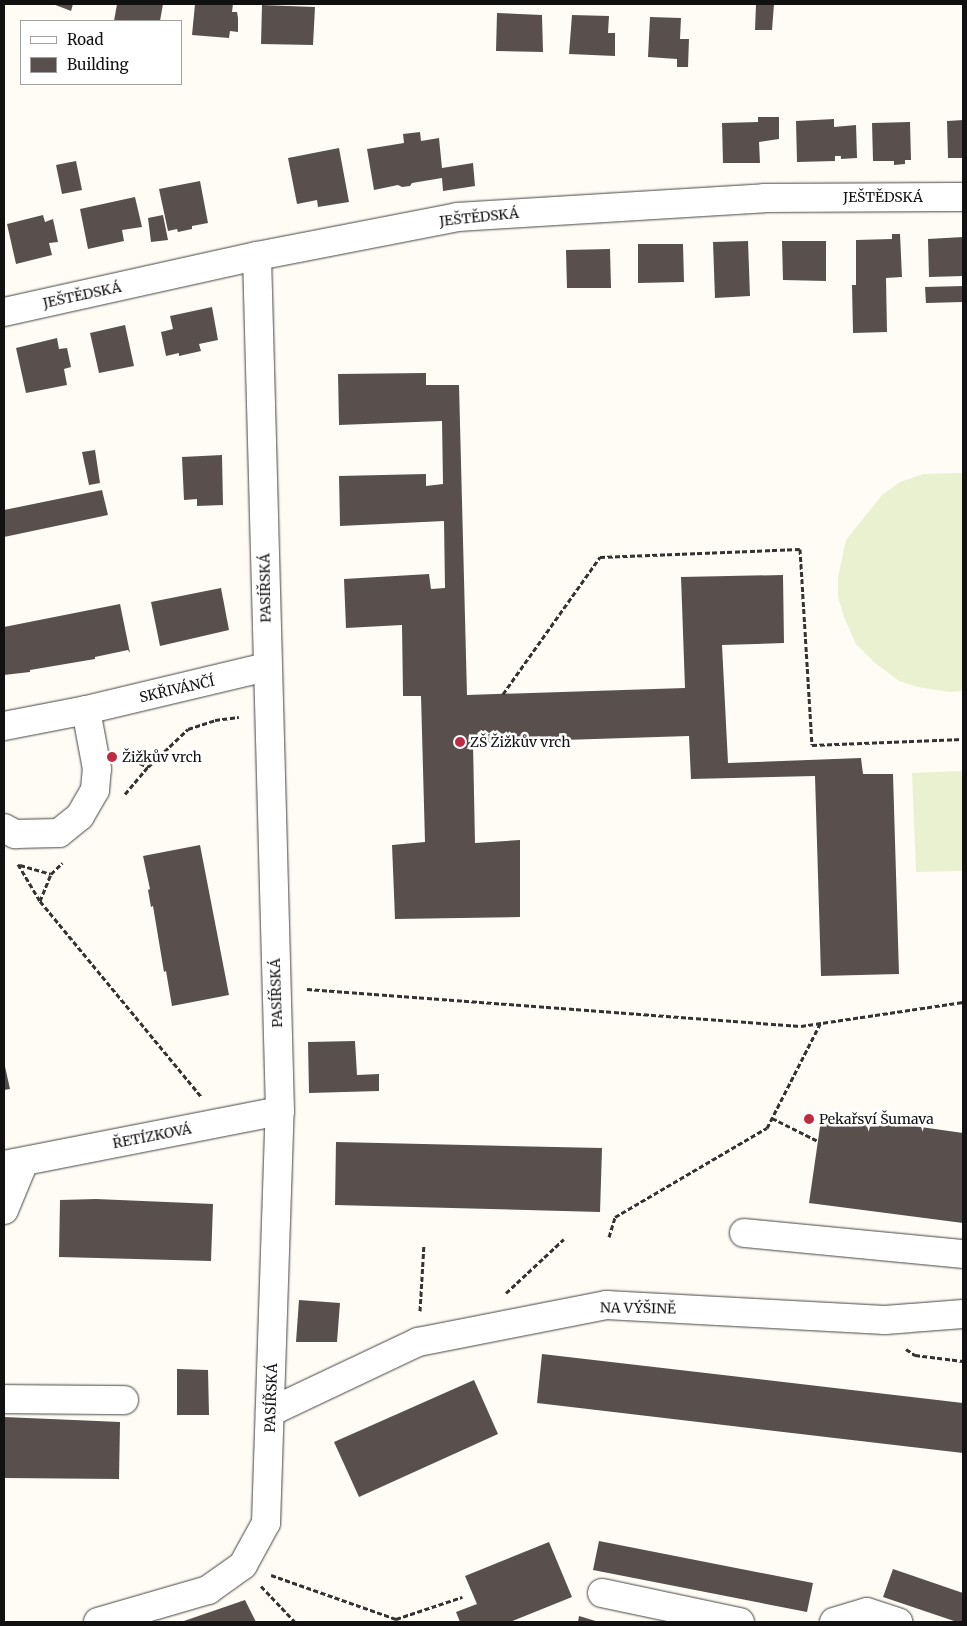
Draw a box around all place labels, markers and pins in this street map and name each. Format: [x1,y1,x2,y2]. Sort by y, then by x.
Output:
place label: ZŠ Žižkův vrch [470,734,570,750]
marker: ZŠ Žižkův vrch [454,736,466,748]
place label: Žižkův vrch [122,749,202,765]
marker: Žižkův vrch [106,751,118,763]
place label: Pekařsví Šumava [819,1111,934,1127]
marker: Pekařsví Šumava [803,1113,815,1125]

